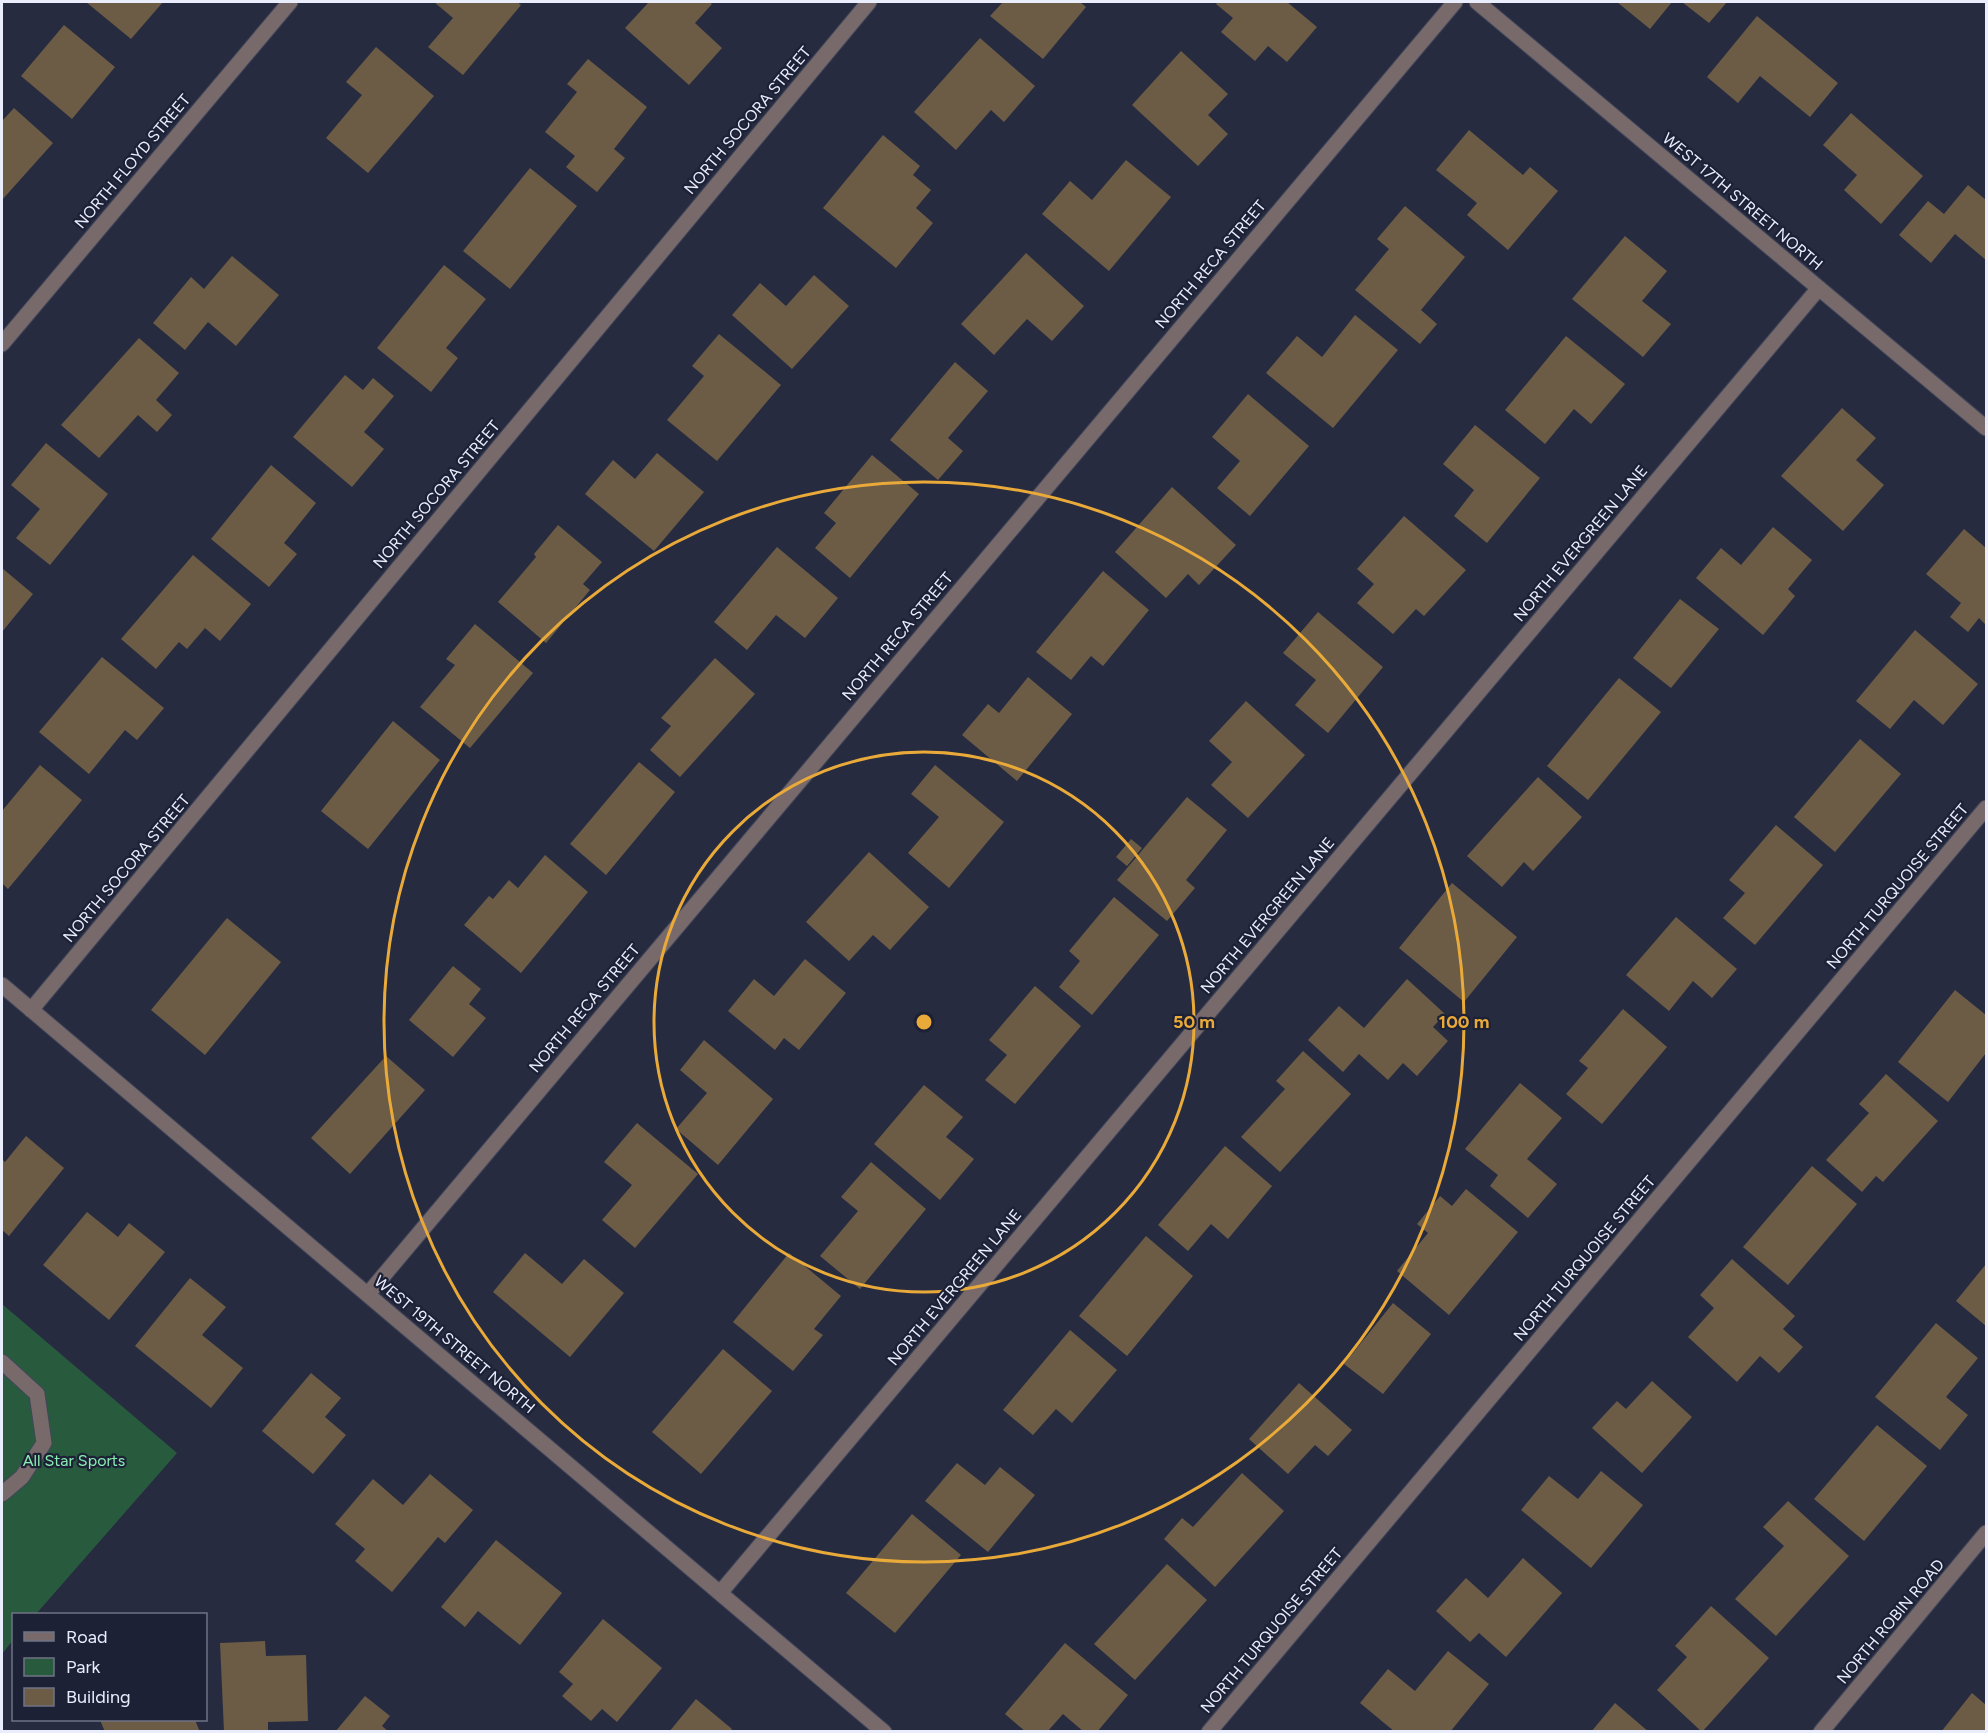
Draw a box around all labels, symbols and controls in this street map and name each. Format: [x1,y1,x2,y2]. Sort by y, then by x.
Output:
street label: NORTH SOCORA STREET [680,42,815,198]
street label: NORTH FLOYD STREET [71,90,194,232]
street label: WEST 17TH STREET NORTH [1659,129,1827,274]
street label: NORTH RECA STREET [1151,196,1270,332]
street label: NORTH SOCORA STREET [369,416,504,572]
street label: NORTH EVERGREEN LANE [1509,461,1651,625]
street label: NORTH RECA STREET [838,568,957,704]
street label: NORTH SOCORA STREET [59,790,194,946]
street label: NORTH TURQUOISE STREET [1823,800,1972,973]
street label: NORTH EVERGREEN LANE [1196,833,1338,997]
street label: NORTH RECA STREET [525,940,644,1076]
text: 50 m [1173,1011,1215,1033]
text: 100 m [1439,1011,1489,1033]
centre of rings [914,1012,934,1032]
street label: NORTH TURQUOISE STREET [1510,1172,1659,1345]
street label: NORTH EVERGREEN LANE [883,1205,1025,1369]
street label: WEST 19TH STREET NORTH [370,1272,539,1417]
park label: All Star Sports [23,1451,125,1470]
street label: NORTH TURQUOISE STREET [1197,1544,1346,1717]
street label: NORTH ROBIN ROAD [1833,1555,1948,1687]
legend [12,1613,207,1721]
text: Road [66,1626,107,1648]
text: Park [66,1656,101,1678]
text: Building [66,1686,131,1708]

